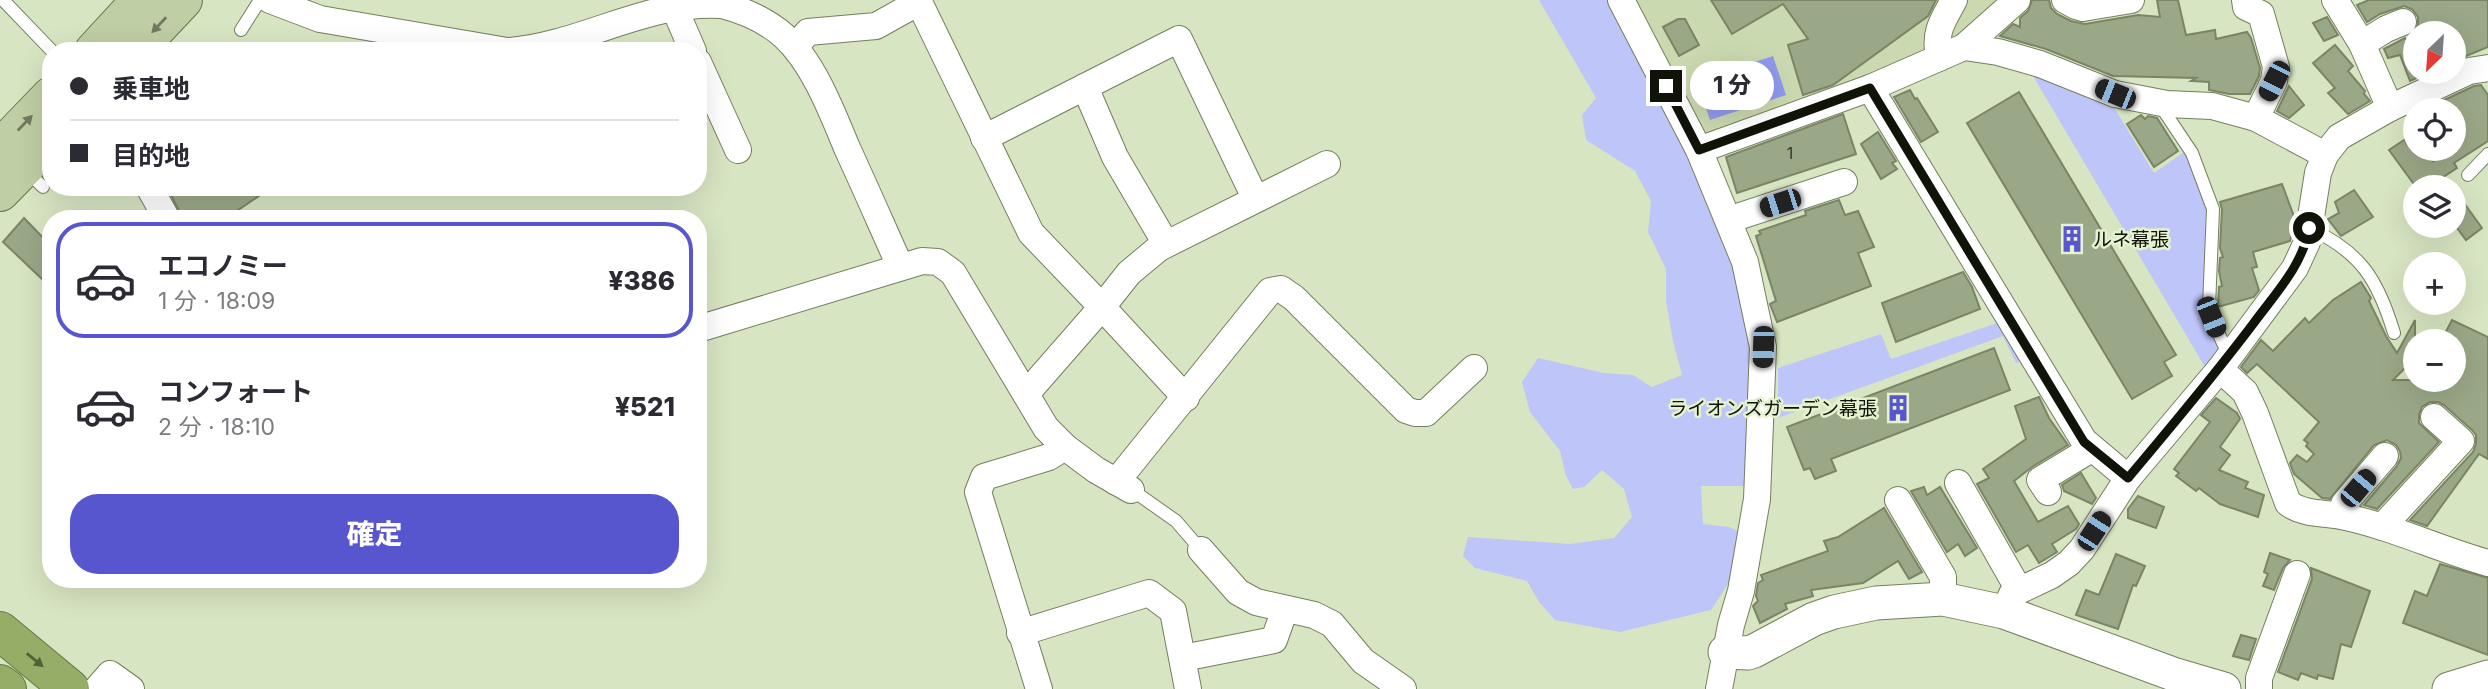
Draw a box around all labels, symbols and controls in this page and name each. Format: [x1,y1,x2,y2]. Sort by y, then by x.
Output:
one-way arrow [152,16,168,33]
north arrow [2403,21,2466,84]
map controls [2403,21,2466,392]
car [2256,58,2293,104]
callout: 1 分 [1690,62,1774,110]
route end [1650,70,1682,102]
text: 1 分 [1713,71,1751,99]
text: 乗車地 [112,73,190,104]
car [2092,76,2139,112]
button: locate [2403,98,2466,161]
one-way arrow [17,115,33,132]
text: 目的地 [112,140,190,171]
house number: 1 [1787,143,1793,163]
button: layers [2403,175,2466,238]
car [1757,187,1804,219]
route start [2293,212,2325,244]
building icon: ルネ幕張 [2057,224,2087,254]
place label: ルネ幕張 [2093,228,2169,251]
icon: car [74,249,137,312]
text: エコノミー [158,250,288,281]
button: + [2403,252,2466,315]
text: ¥386 [608,265,675,296]
text: 1 分 · 18:09 [158,287,275,315]
car [2194,294,2229,340]
car [1752,326,1775,368]
button: − [2403,329,2466,392]
icon: car [74,375,137,438]
text: コンフォート [158,376,313,407]
text: ¥521 [615,391,675,422]
building icon: ライオンズガーデン幕張 [1883,393,1913,423]
place label: ライオンズガーデン幕張 [1668,397,1877,420]
text: 2 分 · 18:10 [158,413,275,441]
car [2337,465,2380,511]
button: 確定 [70,494,679,574]
car [2074,508,2115,554]
one-way arrow [25,653,43,668]

